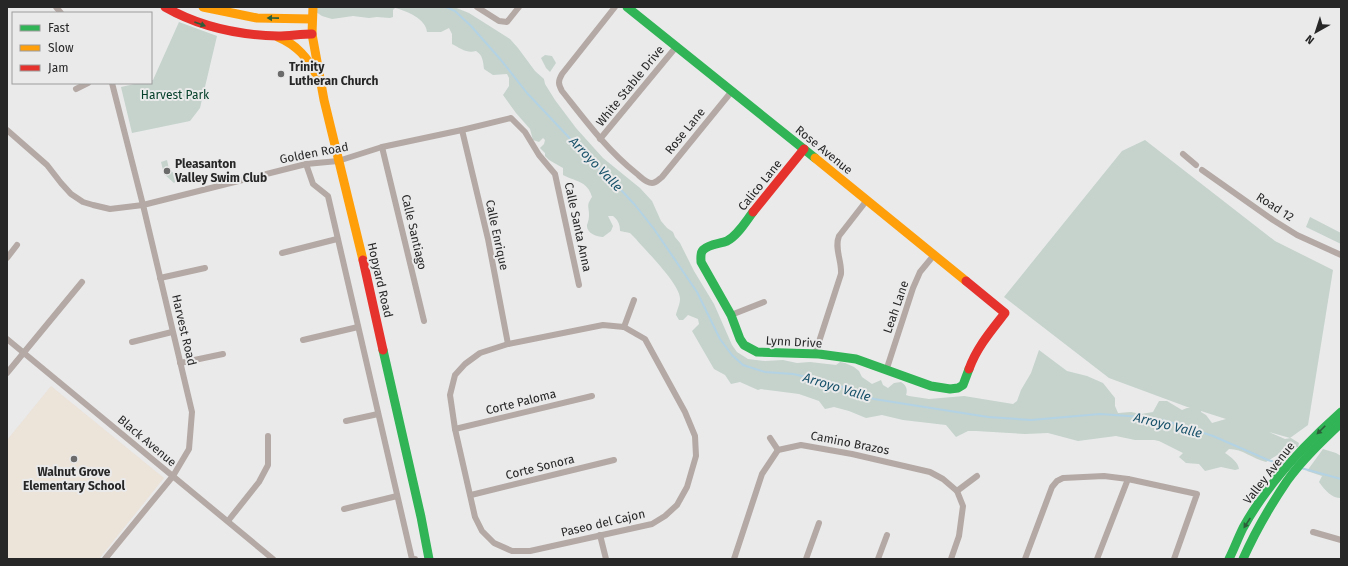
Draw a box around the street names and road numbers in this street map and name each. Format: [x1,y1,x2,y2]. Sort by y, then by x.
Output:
street label: White Stable Drive [593,43,667,129]
street label: Rose Lane [662,105,708,157]
street label: Rose Avenue [793,123,855,177]
street label: Golden Road [278,139,350,167]
street label: Calico Lane [735,157,785,213]
street label: Calle Santa Anna [562,181,594,273]
street label: Road 12 [1254,190,1296,224]
street label: Calle Santiago [399,193,429,271]
street label: Calle Enrique [483,198,511,272]
street label: Hopyard Road [365,241,395,319]
street label: Leah Lane [880,279,912,335]
street label: Harvest Road [169,293,199,367]
street label: Lynn Drive [765,334,823,350]
street label: Corte Paloma [484,386,558,418]
street label: Black Avenue [115,412,179,470]
street label: Camino Brazos [809,429,891,458]
street label: Valley Avenue [1240,439,1298,507]
street label: Corte Sonora [504,452,576,482]
street label: Paseo del Cajon [560,507,646,539]

